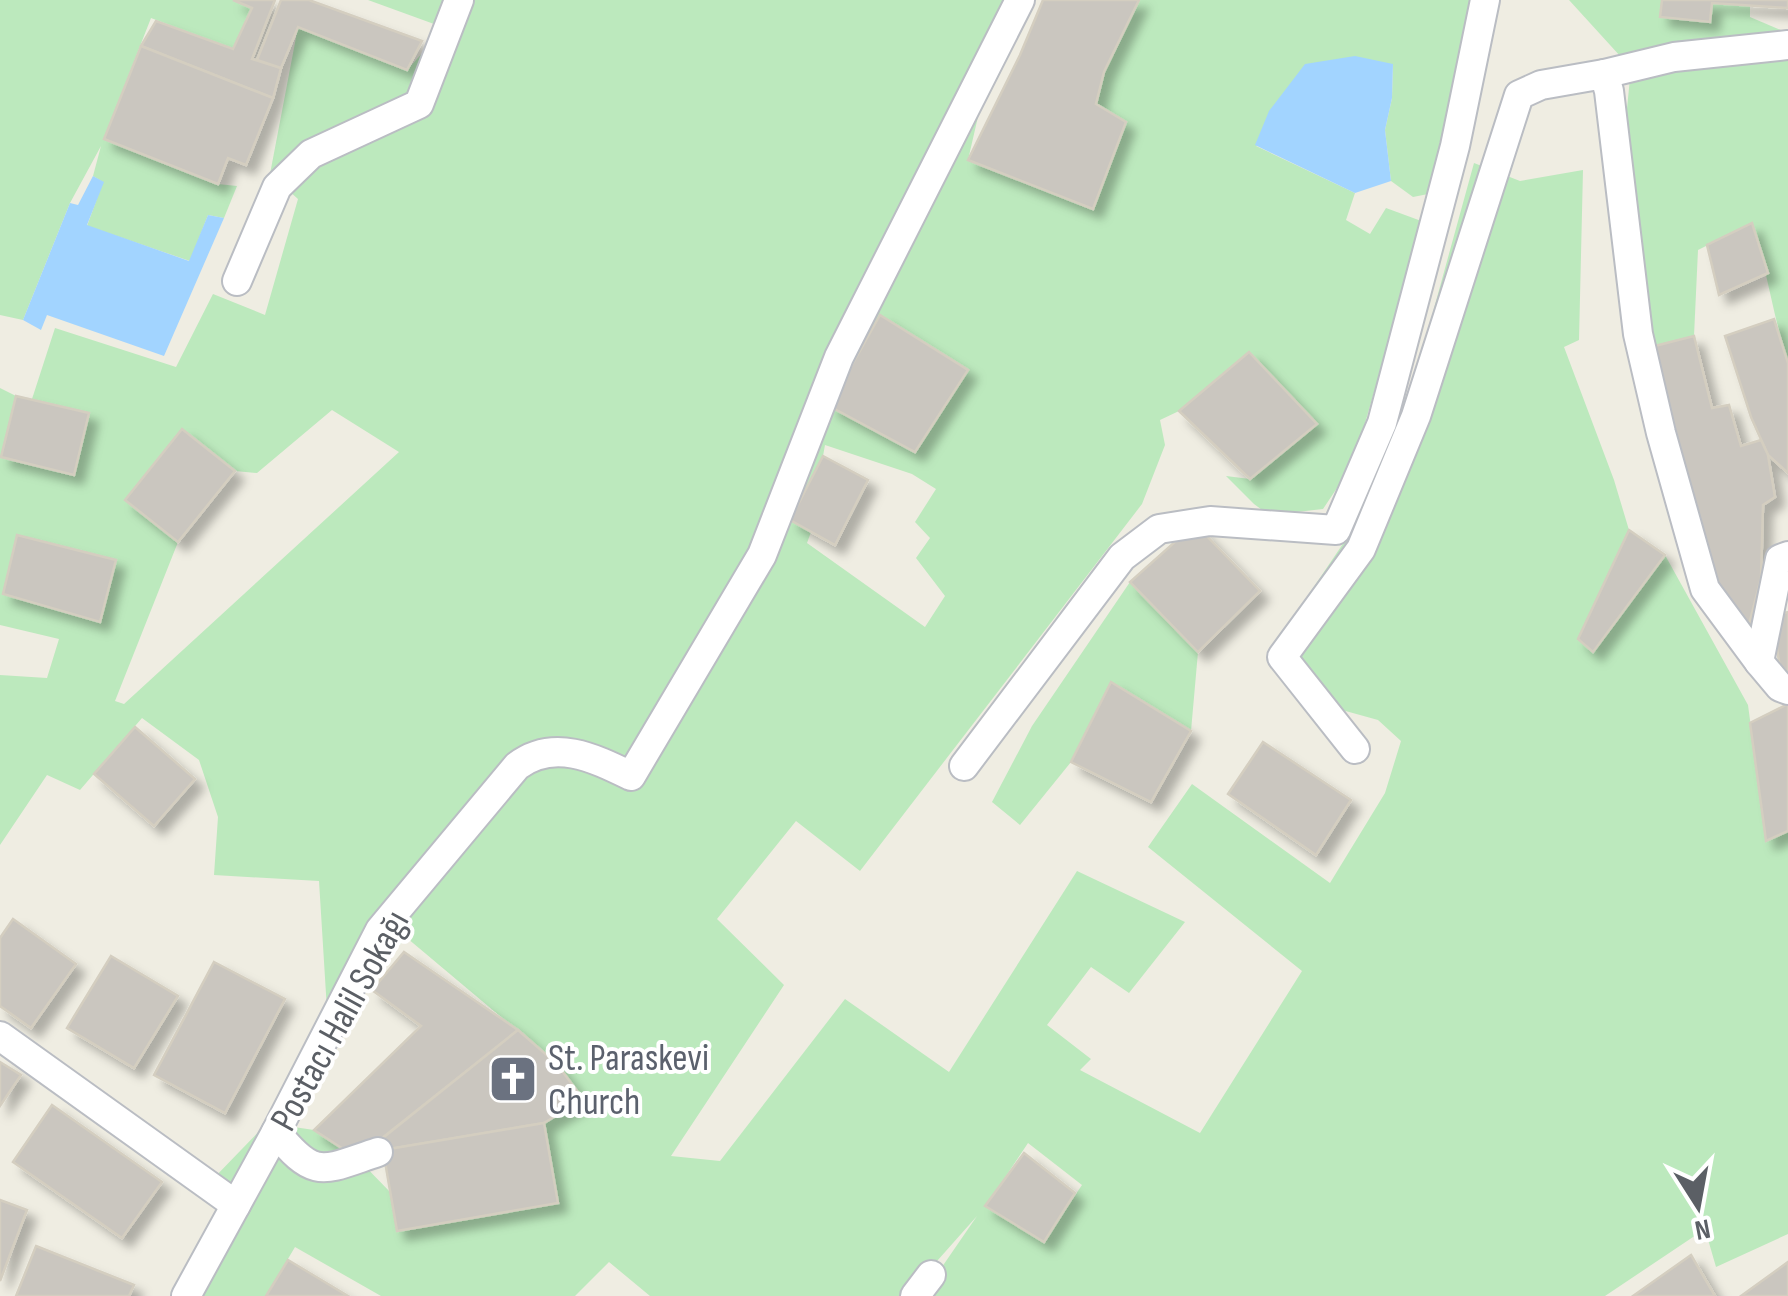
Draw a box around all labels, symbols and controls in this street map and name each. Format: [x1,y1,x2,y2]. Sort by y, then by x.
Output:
street label: Postacı Halil Sokağı [261,903,419,1139]
place label: St. Paraskevi Church [548,1036,709,1125]
church icon: St. Paraskevi Church [487,1053,539,1105]
north arrow [1648,1156,1748,1256]
text: N [1692,1211,1713,1247]

